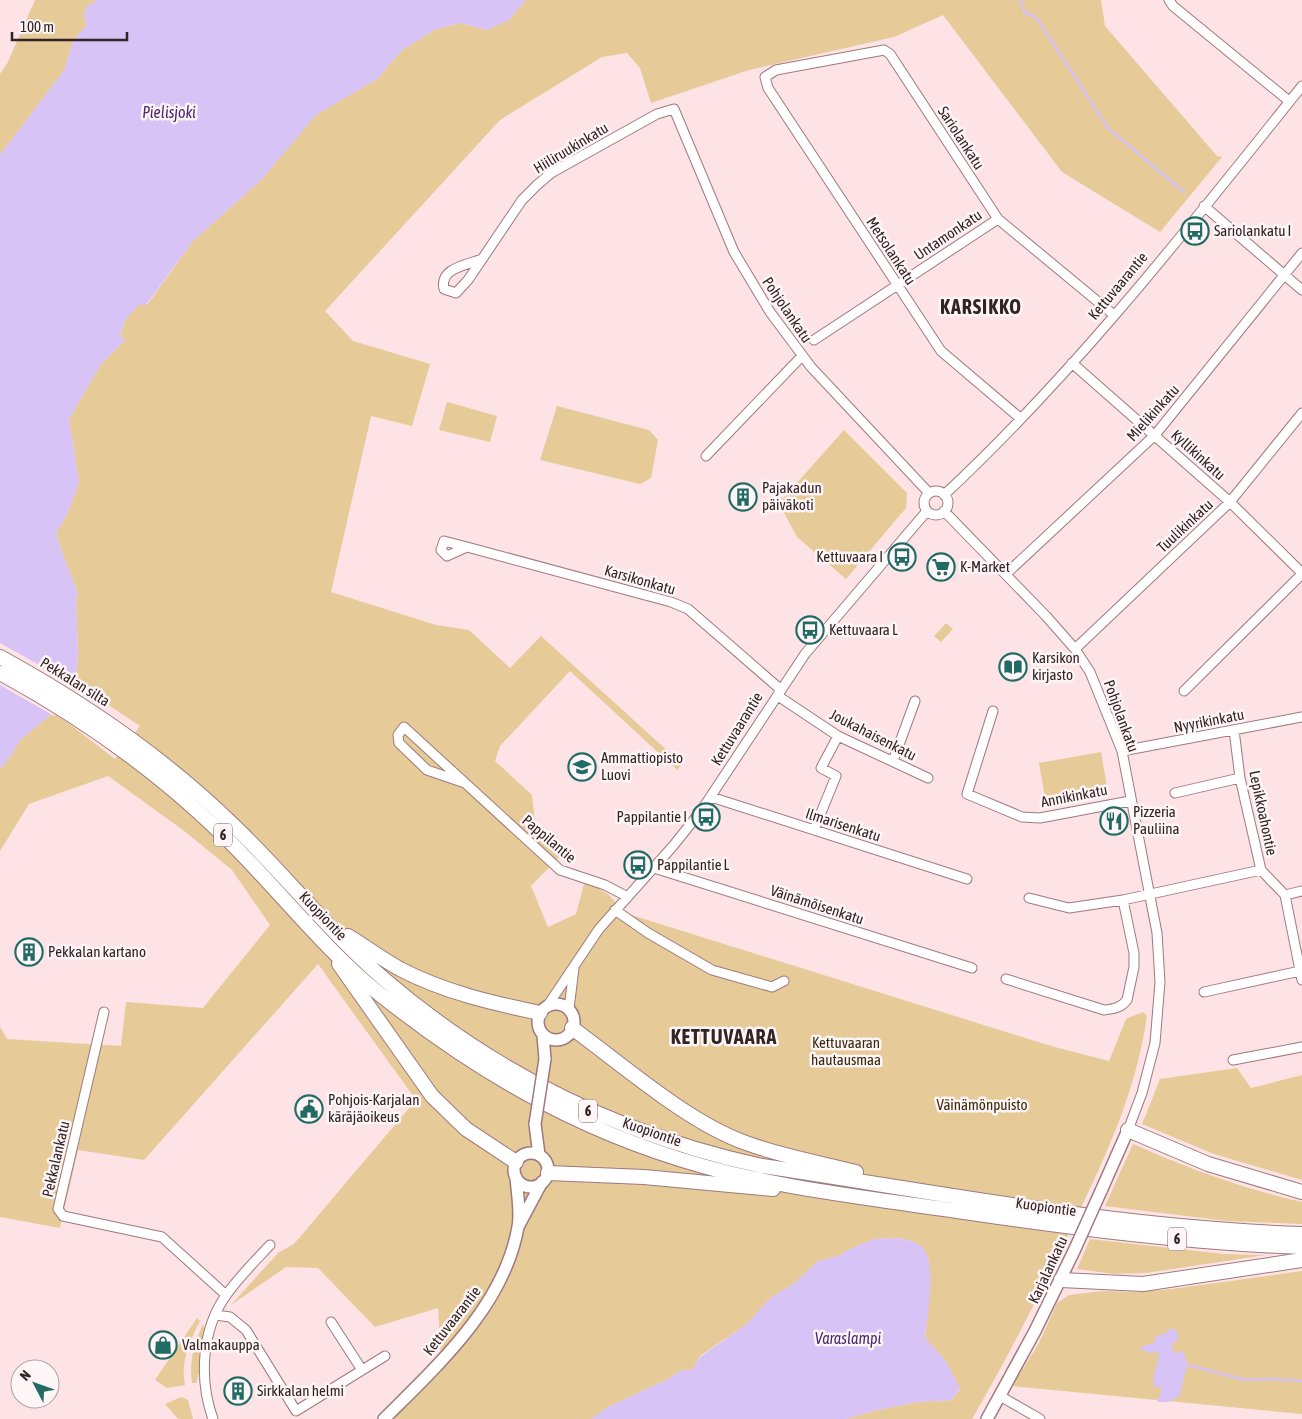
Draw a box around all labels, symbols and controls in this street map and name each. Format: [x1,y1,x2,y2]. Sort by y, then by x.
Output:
scale bar [12,10,128,42]
text: 100 m [20,18,54,35]
water label: Pielisjoki [142,103,196,122]
street label: Sariolankatu [935,103,988,172]
street label: Hiiliruukinkatu [530,119,611,176]
street label: Untamonkatu [911,206,985,263]
street label: Metsolankatu [863,214,919,288]
bus stop icon: Sariolankatu I [1180,216,1210,246]
place label: Sariolankatu I [1214,222,1291,239]
street label: Kettuvaarantie [1085,248,1151,323]
street label: Pohjolankatu [759,274,816,346]
district label: KARSIKKO [940,295,1022,318]
street label: Mielikinkatu [1123,381,1182,444]
street label: Kyllikinkatu [1168,426,1229,483]
place label: Pajakadun päiväkoti [762,479,822,513]
building icon: Pajakadun päiväkoti [728,482,758,512]
street label: Tuulikinkatu [1153,496,1216,556]
bus stop icon: Kettuvaara I [887,542,917,572]
place label: Kettuvaara I [816,548,883,565]
supermarket icon: K-Market [926,552,956,582]
place label: K-Market [960,558,1010,575]
street label: Karsikonkatu [603,561,678,598]
bus stop icon: Kettuvaara L [795,615,825,645]
place label: Kettuvaara L [829,621,898,638]
place label: Karsikon kirjasto [1032,649,1080,683]
library icon: Karsikon kirjasto [998,652,1028,682]
street label: Pekkalan silta [37,654,113,710]
street label: Pohjolankatu [1101,677,1142,754]
street label: Kettuvaarantie [707,689,766,768]
street label: Joukahaisenkatu [827,705,919,764]
street label: Nyyrikinkatu [1172,705,1245,736]
place label: Ammattiopisto Luovi [601,749,683,783]
school or university icon: Ammattiopisto Luovi [567,752,597,782]
street label: Lepikkoahontie [1246,769,1281,857]
street label: Annikinkatu [1039,781,1109,810]
bus stop icon: Pappilantie I [691,802,721,832]
place label: Pizzeria Pauliina [1133,803,1179,837]
street label: Ilmarisenkatu [803,804,883,845]
restaurant icon: Pizzeria Pauliina [1099,806,1129,836]
place label: Pappilantie I [617,808,687,825]
street label: Pappilantie [519,811,580,866]
road number: 6 [214,824,232,846]
bus stop icon: Pappilantie L [623,850,653,880]
place label: Pappilantie L [657,856,730,873]
street label: Väinämöisenkatu [768,881,866,928]
street label: Kuopiontie [296,888,351,944]
building icon: Pekkalan kartano [14,937,44,967]
place label: Pekkalan kartano [48,943,146,960]
district label: KETTUVAARA [671,1025,777,1048]
park label: Kettuvaaran hautausmaa [811,1034,881,1068]
place label: Pohjois-Karjalan käräjäoikeus [328,1091,420,1125]
public building icon: Pohjois-Karjalan käräjäoikeus [294,1094,324,1124]
park label: Väinämönpuisto [936,1096,1028,1113]
road number: 6 [579,1100,597,1122]
street label: Kuopiontie [621,1114,684,1150]
street label: Pekkalankatu [39,1119,73,1199]
street label: Kuopiontie [1015,1194,1078,1219]
road number: 6 [1168,1228,1186,1250]
street label: Karjalankatu [1025,1233,1071,1306]
street label: Kettuvaarantie [419,1283,484,1359]
water label: Varaslampi [815,1329,881,1348]
shop icon: Valmakauppa [148,1330,178,1360]
place label: Valmakauppa [182,1336,260,1353]
north arrow [10,1359,60,1409]
text: N [16,1367,34,1384]
building icon: Sirkkalan helmi [223,1376,253,1406]
place label: Sirkkalan helmi [257,1382,344,1399]

